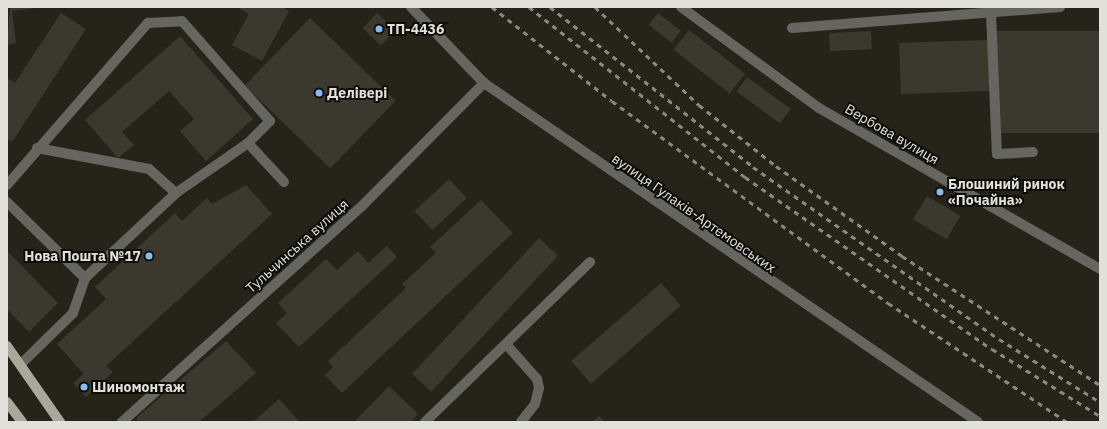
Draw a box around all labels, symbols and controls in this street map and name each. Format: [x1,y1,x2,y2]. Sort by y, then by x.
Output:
place label: ТП-4436 [387,21,444,37]
marker: ТП-4436 [374,24,384,34]
place label: Делівері [327,85,387,101]
marker: Делівері [314,88,324,98]
street label: Вербова вулиця [842,100,942,168]
street label: вулиця Гулаків-Артемовських [609,150,779,276]
place label: Блошиний ринок «Почайна» [948,176,1065,208]
marker: Блошиний ринок «Почайна» [935,187,945,197]
street label: Тульчинська вулиця [242,195,352,297]
place label: Нова Пошта №17 [24,248,141,264]
marker: Нова Пошта №17 [144,251,154,261]
place label: Шиномонтаж [92,379,185,395]
marker: Шиномонтаж [79,382,89,392]

